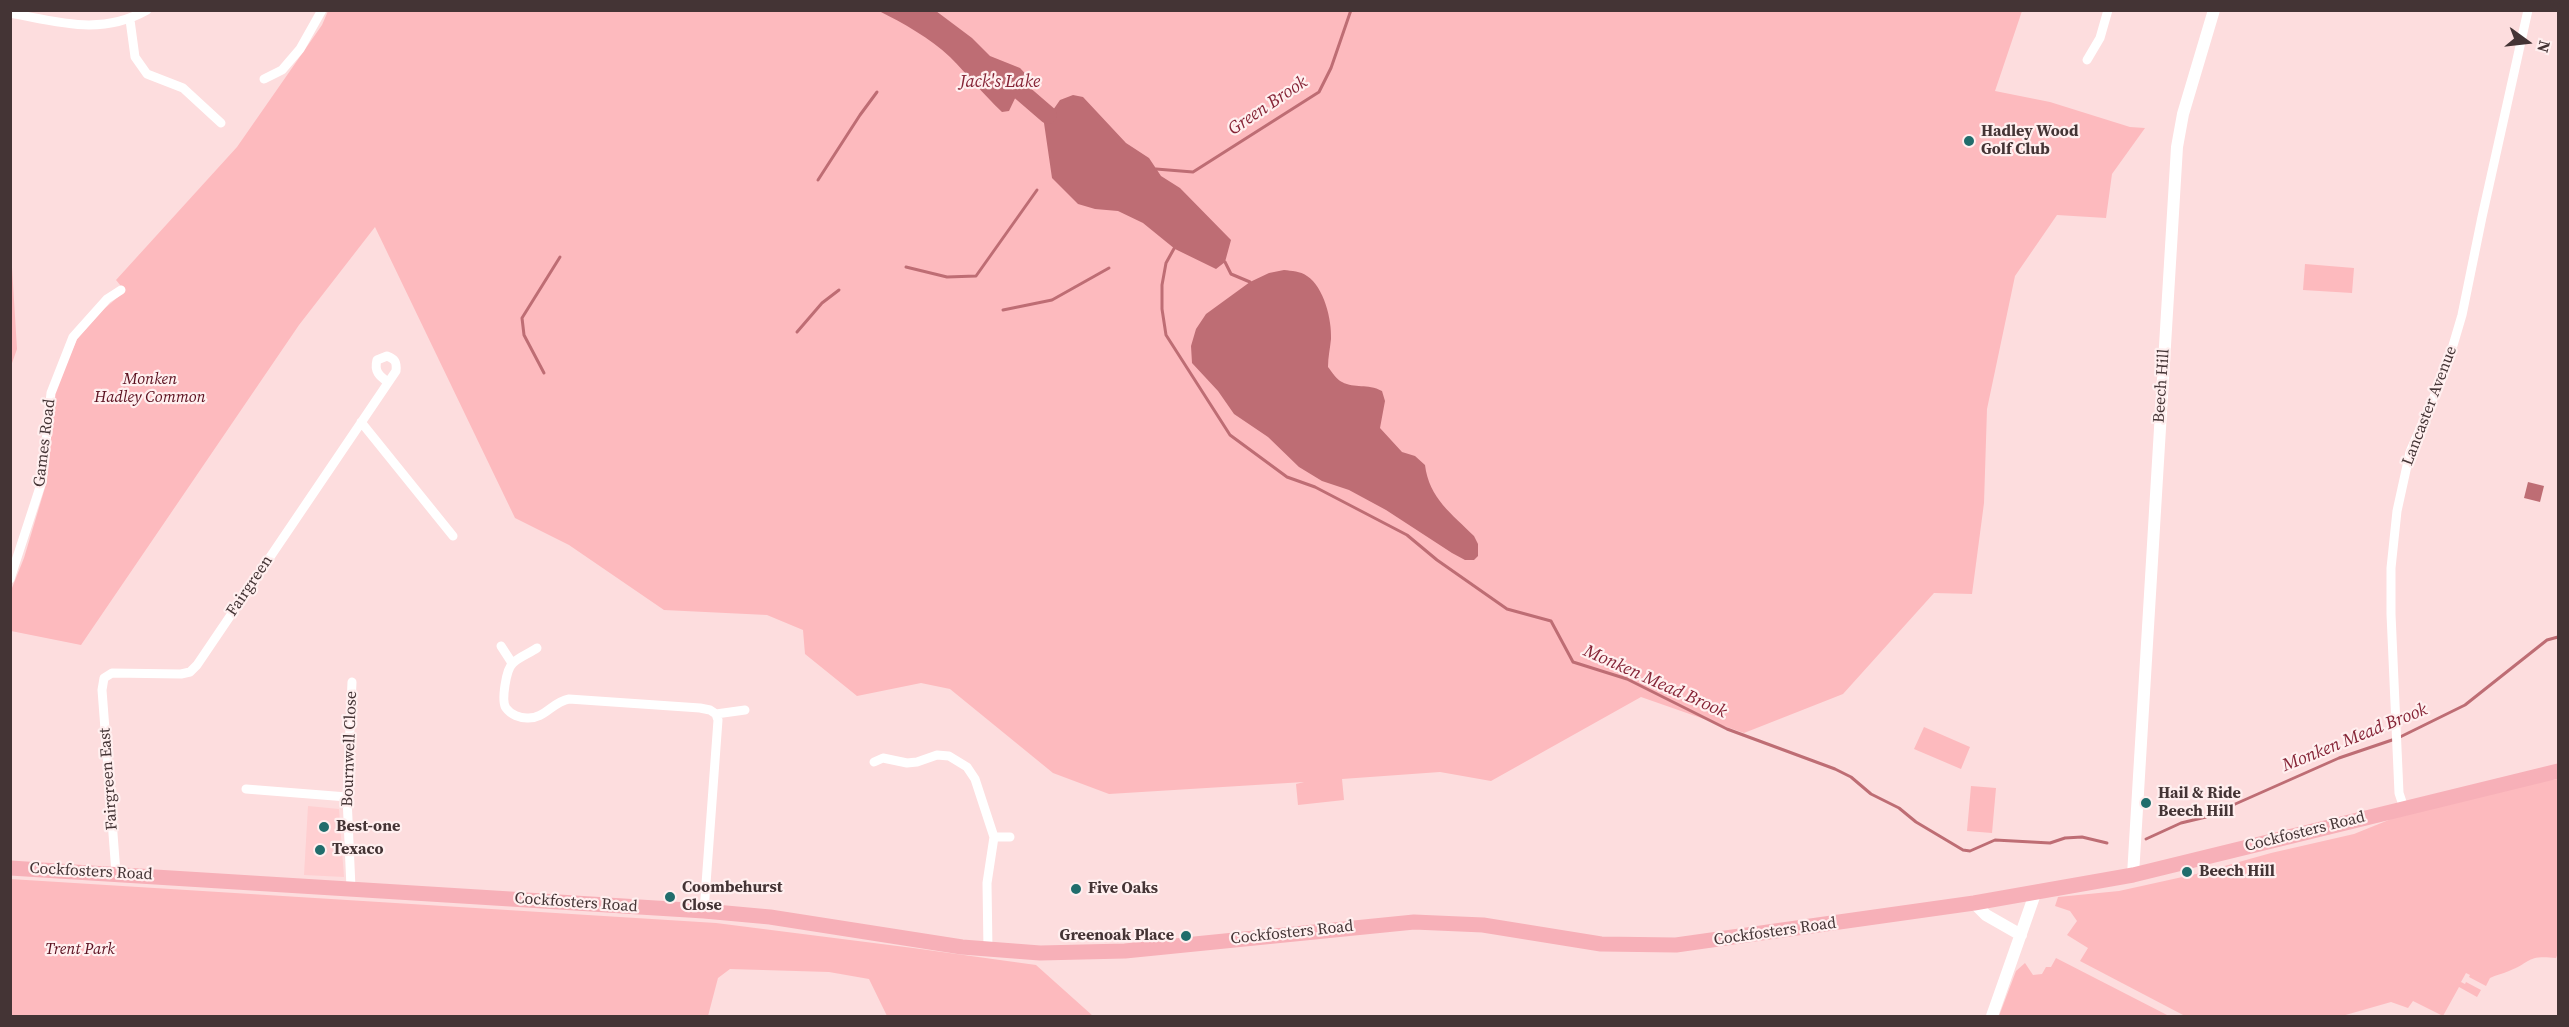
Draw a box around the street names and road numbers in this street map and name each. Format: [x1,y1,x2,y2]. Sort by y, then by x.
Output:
street label: Lancaster Avenue [2398,343,2462,469]
street label: Beech Hill [2150,348,2174,424]
street label: Games Road [30,398,60,488]
street label: Fairgreen [223,552,277,620]
street label: Bournwell Close [338,691,362,807]
street label: Fairgreen East [96,727,122,831]
street label: Cockfosters Road [2243,808,2367,856]
street label: Cockfosters Road [29,859,153,885]
street label: Cockfosters Road [514,889,638,917]
street label: Cockfosters Road [1713,914,1837,950]
street label: Cockfosters Road [1230,917,1354,949]

